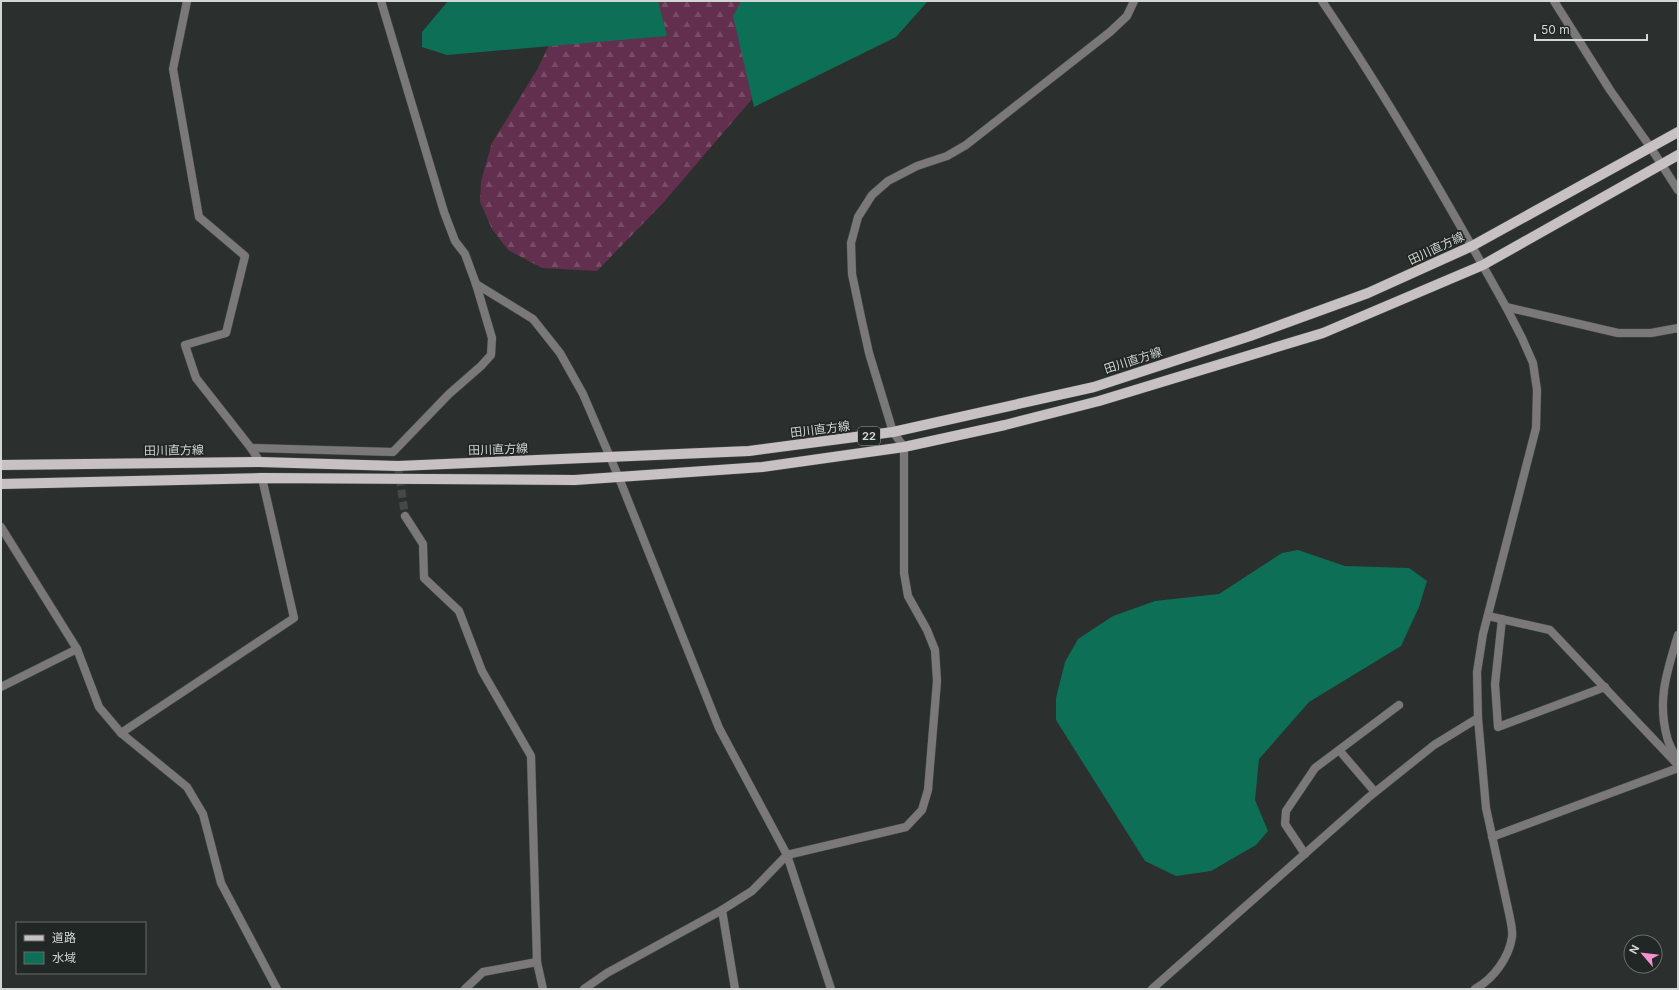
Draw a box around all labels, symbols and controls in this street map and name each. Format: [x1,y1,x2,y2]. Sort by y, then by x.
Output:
scale bar [1535,16,1647,42]
text: 50 m [1541,22,1570,37]
street label: 田川直方線 [1406,229,1466,267]
street label: 田川直方線 [1102,344,1164,376]
street label: 田川直方線 [789,418,851,440]
road number: 22 [858,427,880,445]
street label: 田川直方線 [468,440,528,458]
street label: 田川直方線 [144,442,204,458]
legend [16,922,146,974]
text: 道路 [52,930,76,945]
north arrow [1623,934,1663,974]
text: N [1626,942,1642,956]
text: 水域 [52,950,76,965]

